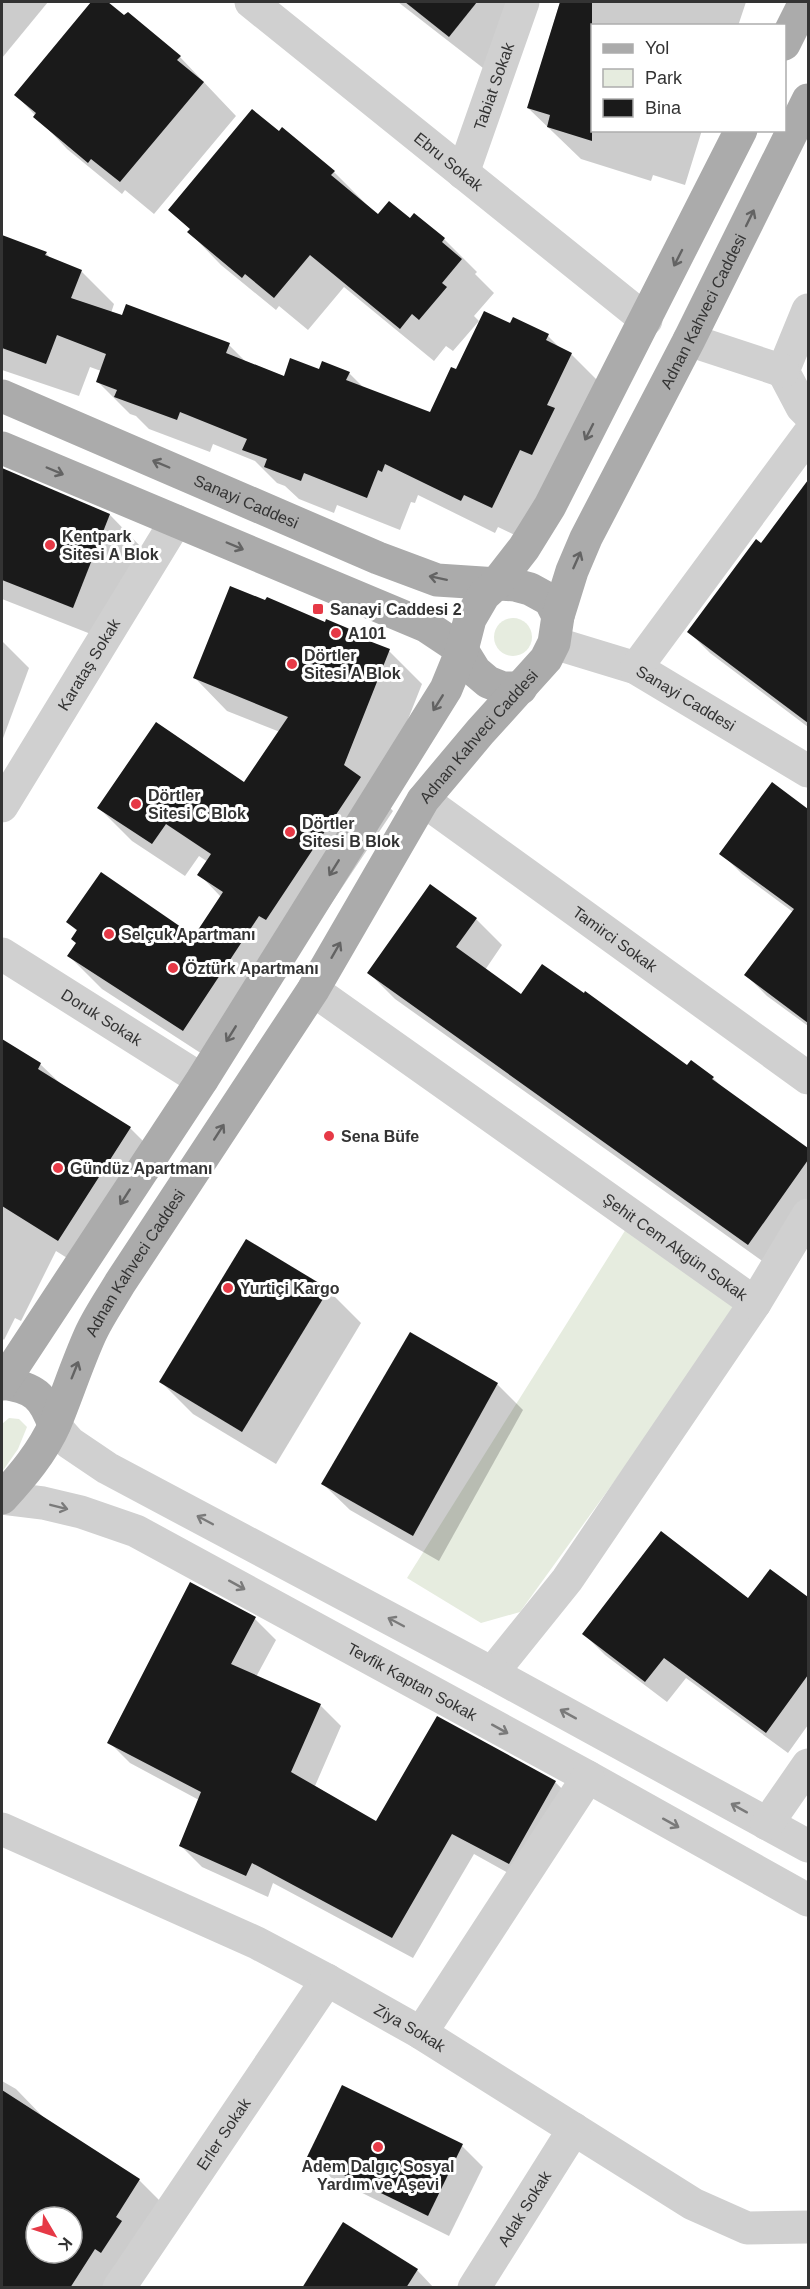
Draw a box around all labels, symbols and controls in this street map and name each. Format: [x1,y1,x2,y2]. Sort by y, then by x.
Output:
legend [591,24,786,132]
text: Yol [645,38,669,58]
street label: Tabiat Sokak [471,39,517,132]
text: Park [645,68,683,88]
text: Bina [645,98,682,118]
street label: Ebru Sokak [411,129,487,195]
one-way arrow [745,209,756,227]
street label: Adnan Kahveci Caddesi [657,231,749,392]
one-way arrow [671,248,683,266]
one-way arrow [583,422,594,440]
one-way arrow [152,458,170,469]
one-way arrow [46,466,64,477]
street label: Sanayi Caddesi [191,472,301,532]
place label: Kentpark Sitesi A Blok [62,528,159,563]
marker: Kentpark Sitesi A Blok [43,538,57,552]
one-way arrow [226,541,244,552]
one-way arrow [571,552,583,570]
one-way arrow [428,572,447,584]
place label: Sanayi Caddesi 2 [330,601,462,618]
marker: Sanayi Caddesi 2 [311,602,325,616]
street label: Karataş Sokak [55,615,124,713]
place label: A101 [348,625,386,642]
marker: A101 [329,626,343,640]
place label: Dörtler Sitesi A Blok [304,647,401,682]
marker: Dörtler Sitesi A Blok [285,657,299,671]
street label: Sanayi Caddesi [633,662,738,734]
street label: Adnan Kahveci Caddesi [416,666,541,807]
one-way arrow [431,694,443,711]
place label: Dörtler Sitesi C Blok [148,787,246,822]
marker: Dörtler Sitesi C Blok [129,797,143,811]
place label: Dörtler Sitesi B Blok [302,815,400,850]
marker: Dörtler Sitesi B Blok [283,825,297,839]
one-way arrow [328,859,340,876]
street label: Tamirci Sokak [569,903,661,976]
place label: Selçuk Apartmanı [121,926,256,943]
marker: Selçuk Apartmanı [102,927,116,941]
one-way arrow [330,942,342,959]
place label: Öztürk Apartmanı [185,959,319,977]
marker: Öztürk Apartmanı [166,961,180,975]
street label: Doruk Sokak [58,986,146,1049]
one-way arrow [224,1025,237,1042]
one-way arrow [214,1124,226,1141]
place label: Sena Büfe [341,1128,419,1145]
marker: Sena Büfe [322,1129,336,1143]
place label: Gündüz Apartmanı [70,1160,213,1177]
marker: Gündüz Apartmanı [51,1161,65,1175]
street label: Adnan Kahveci Caddesi [83,1186,188,1339]
one-way arrow [118,1188,130,1205]
street label: Şehit Cem Akgün Sokak [600,1190,751,1304]
place label: Yurtiçi Kargo [240,1280,340,1297]
marker: Yurtiçi Kargo [221,1281,235,1295]
one-way arrow [70,1361,81,1380]
one-way arrow [49,1501,68,1513]
one-way arrow [197,1514,215,1525]
one-way arrow [228,1579,245,1591]
one-way arrow [388,1616,405,1628]
street label: Tevfik Kaptan Sokak [344,1640,481,1724]
one-way arrow [560,1708,577,1720]
one-way arrow [491,1724,509,1735]
one-way arrow [731,1802,748,1814]
one-way arrow [662,1817,679,1829]
street label: Ziya Sokak [371,2000,449,2056]
street label: Erler Sokak [193,2094,254,2173]
marker: Adem Dalgıç Sosyal Yardım ve Aşevi [371,2140,385,2154]
place label: Adem Dalgıç Sosyal Yardım ve Aşevi [302,2158,454,2193]
street label: Adak Sokak [495,2167,555,2249]
north arrow [24,2205,84,2265]
text: K [55,2234,76,2254]

